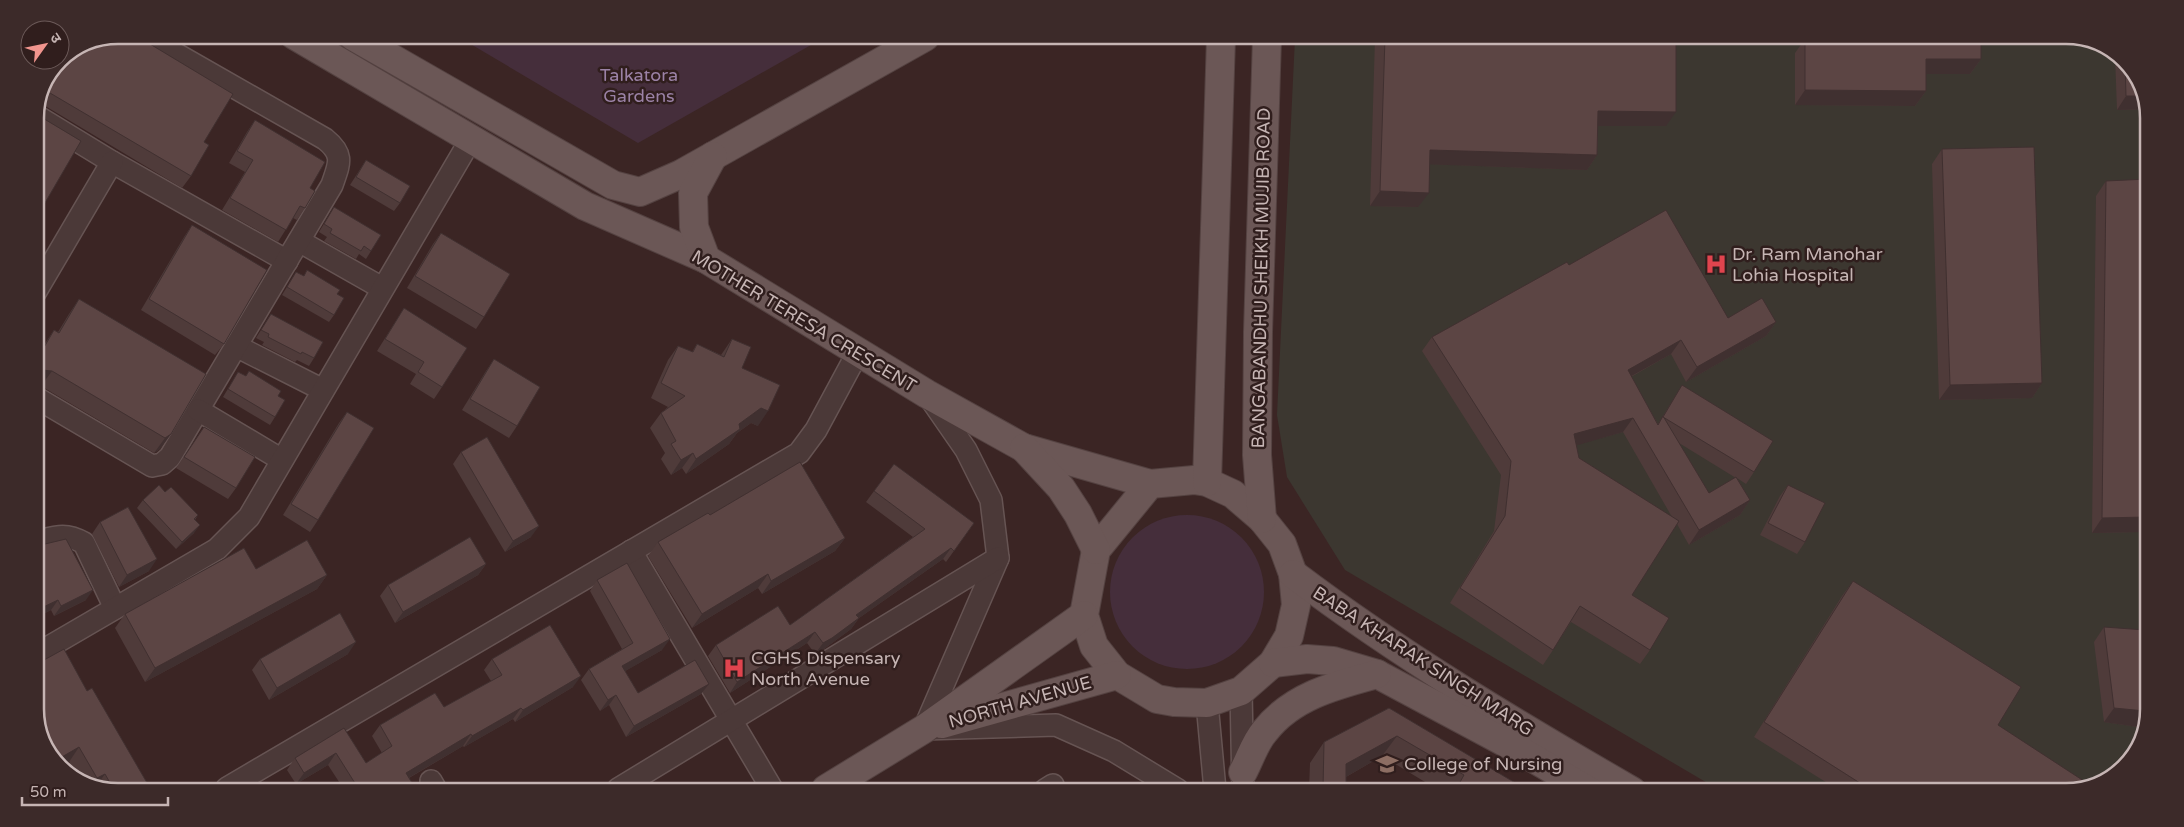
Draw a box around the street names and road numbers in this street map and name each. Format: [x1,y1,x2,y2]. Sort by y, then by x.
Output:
street label: BANGABANDHU SHEIKH MUJIB ROAD [1247,108,1275,448]
street label: MOTHER TERESA CRESCENT [688,245,920,397]
street label: BABA KHARAK SINGH MARG [1309,581,1537,741]
street label: NORTH AVENUE [946,671,1094,733]

